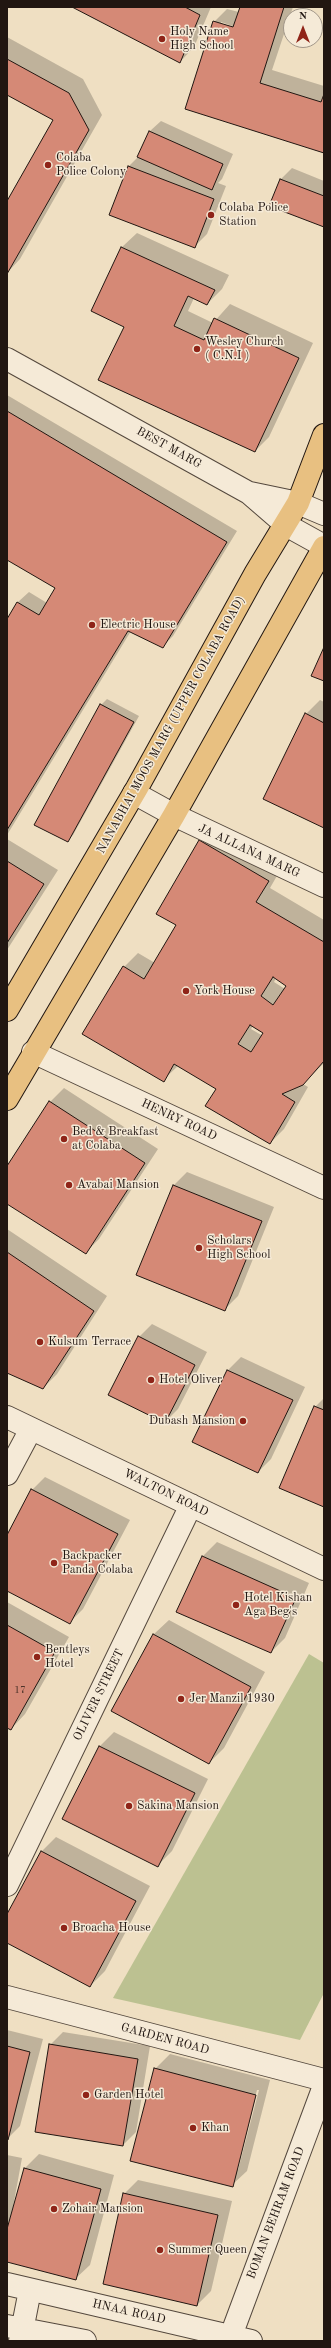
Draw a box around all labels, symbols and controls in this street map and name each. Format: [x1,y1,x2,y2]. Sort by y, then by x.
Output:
north arrow [283,8,323,48]
text: N [299,11,307,22]
place label: Holy Name High School [170,25,233,53]
marker: Holy Name High School [157,34,167,44]
place label: Colaba Police Colony [56,151,126,179]
marker: Colaba Police Colony [43,160,53,170]
place label: Colaba Police Station [219,201,288,229]
marker: Colaba Police Station [206,210,216,220]
place label: Wesley Church ( C.N.I ) [205,335,284,363]
marker: Wesley Church ( C.N.I ) [192,344,202,354]
street label: BEST MARG [134,424,204,472]
street label: NANABHAI MOOS MARG (UPPER COLABA ROAD) [94,594,248,856]
place label: Electric House [100,618,176,632]
marker: Electric House [87,620,97,630]
street label: JA ALLANA MARG [196,821,302,881]
place label: York House [194,984,255,998]
marker: York House [181,986,191,996]
street label: HENRY ROAD [139,1096,219,1144]
place label: Bed & Breakfast at Colaba [72,1125,158,1153]
marker: Bed & Breakfast at Colaba [59,1134,69,1144]
place label: Avabai Mansion [77,1178,159,1192]
marker: Avabai Mansion [64,1180,74,1190]
place label: Scholars High School [207,1234,270,1262]
marker: Scholars High School [194,1243,204,1253]
place label: Kulsum Terrace [48,1335,131,1349]
marker: Kulsum Terrace [35,1337,45,1347]
place label: Hotel Oliver [159,1373,222,1387]
marker: Hotel Oliver [146,1375,156,1385]
place label: Dubash Mansion [149,1414,235,1428]
marker: Dubash Mansion [238,1416,248,1426]
street label: WALTON ROAD [121,1466,211,1520]
place label: Backpacker Panda Colaba [62,1549,133,1577]
marker: Backpacker Panda Colaba [49,1558,59,1568]
place label: Hotel Kishan Aga Beg's [244,1591,312,1619]
marker: Hotel Kishan Aga Beg's [231,1600,241,1610]
place label: Bentleys Hotel [45,1643,90,1671]
street label: OLIVER STREET [71,1647,127,1743]
marker: Bentleys Hotel [32,1652,42,1662]
house number: 17 [14,1684,26,1696]
place label: Jer Manzil 1930 [189,1692,275,1706]
marker: Jer Manzil 1930 [176,1694,186,1704]
place label: Sakina Mansion [137,1799,219,1813]
marker: Sakina Mansion [124,1801,134,1811]
place label: Broacha House [72,1921,151,1935]
marker: Broacha House [59,1923,69,1933]
street label: GARDEN ROAD [119,2020,211,2058]
place label: Garden Hotel [94,2088,163,2102]
marker: Garden Hotel [81,2090,91,2100]
place label: Khan [201,2121,229,2135]
marker: Khan [188,2123,198,2133]
street label: BOMAN BEHRAM ROAD [244,2145,308,2281]
place label: Zohair Mansion [62,2202,143,2216]
marker: Zohair Mansion [49,2204,59,2214]
place label: Summer Queen [168,2243,247,2257]
marker: Summer Queen [155,2245,165,2255]
street label: HNAA ROAD [91,2297,167,2327]

